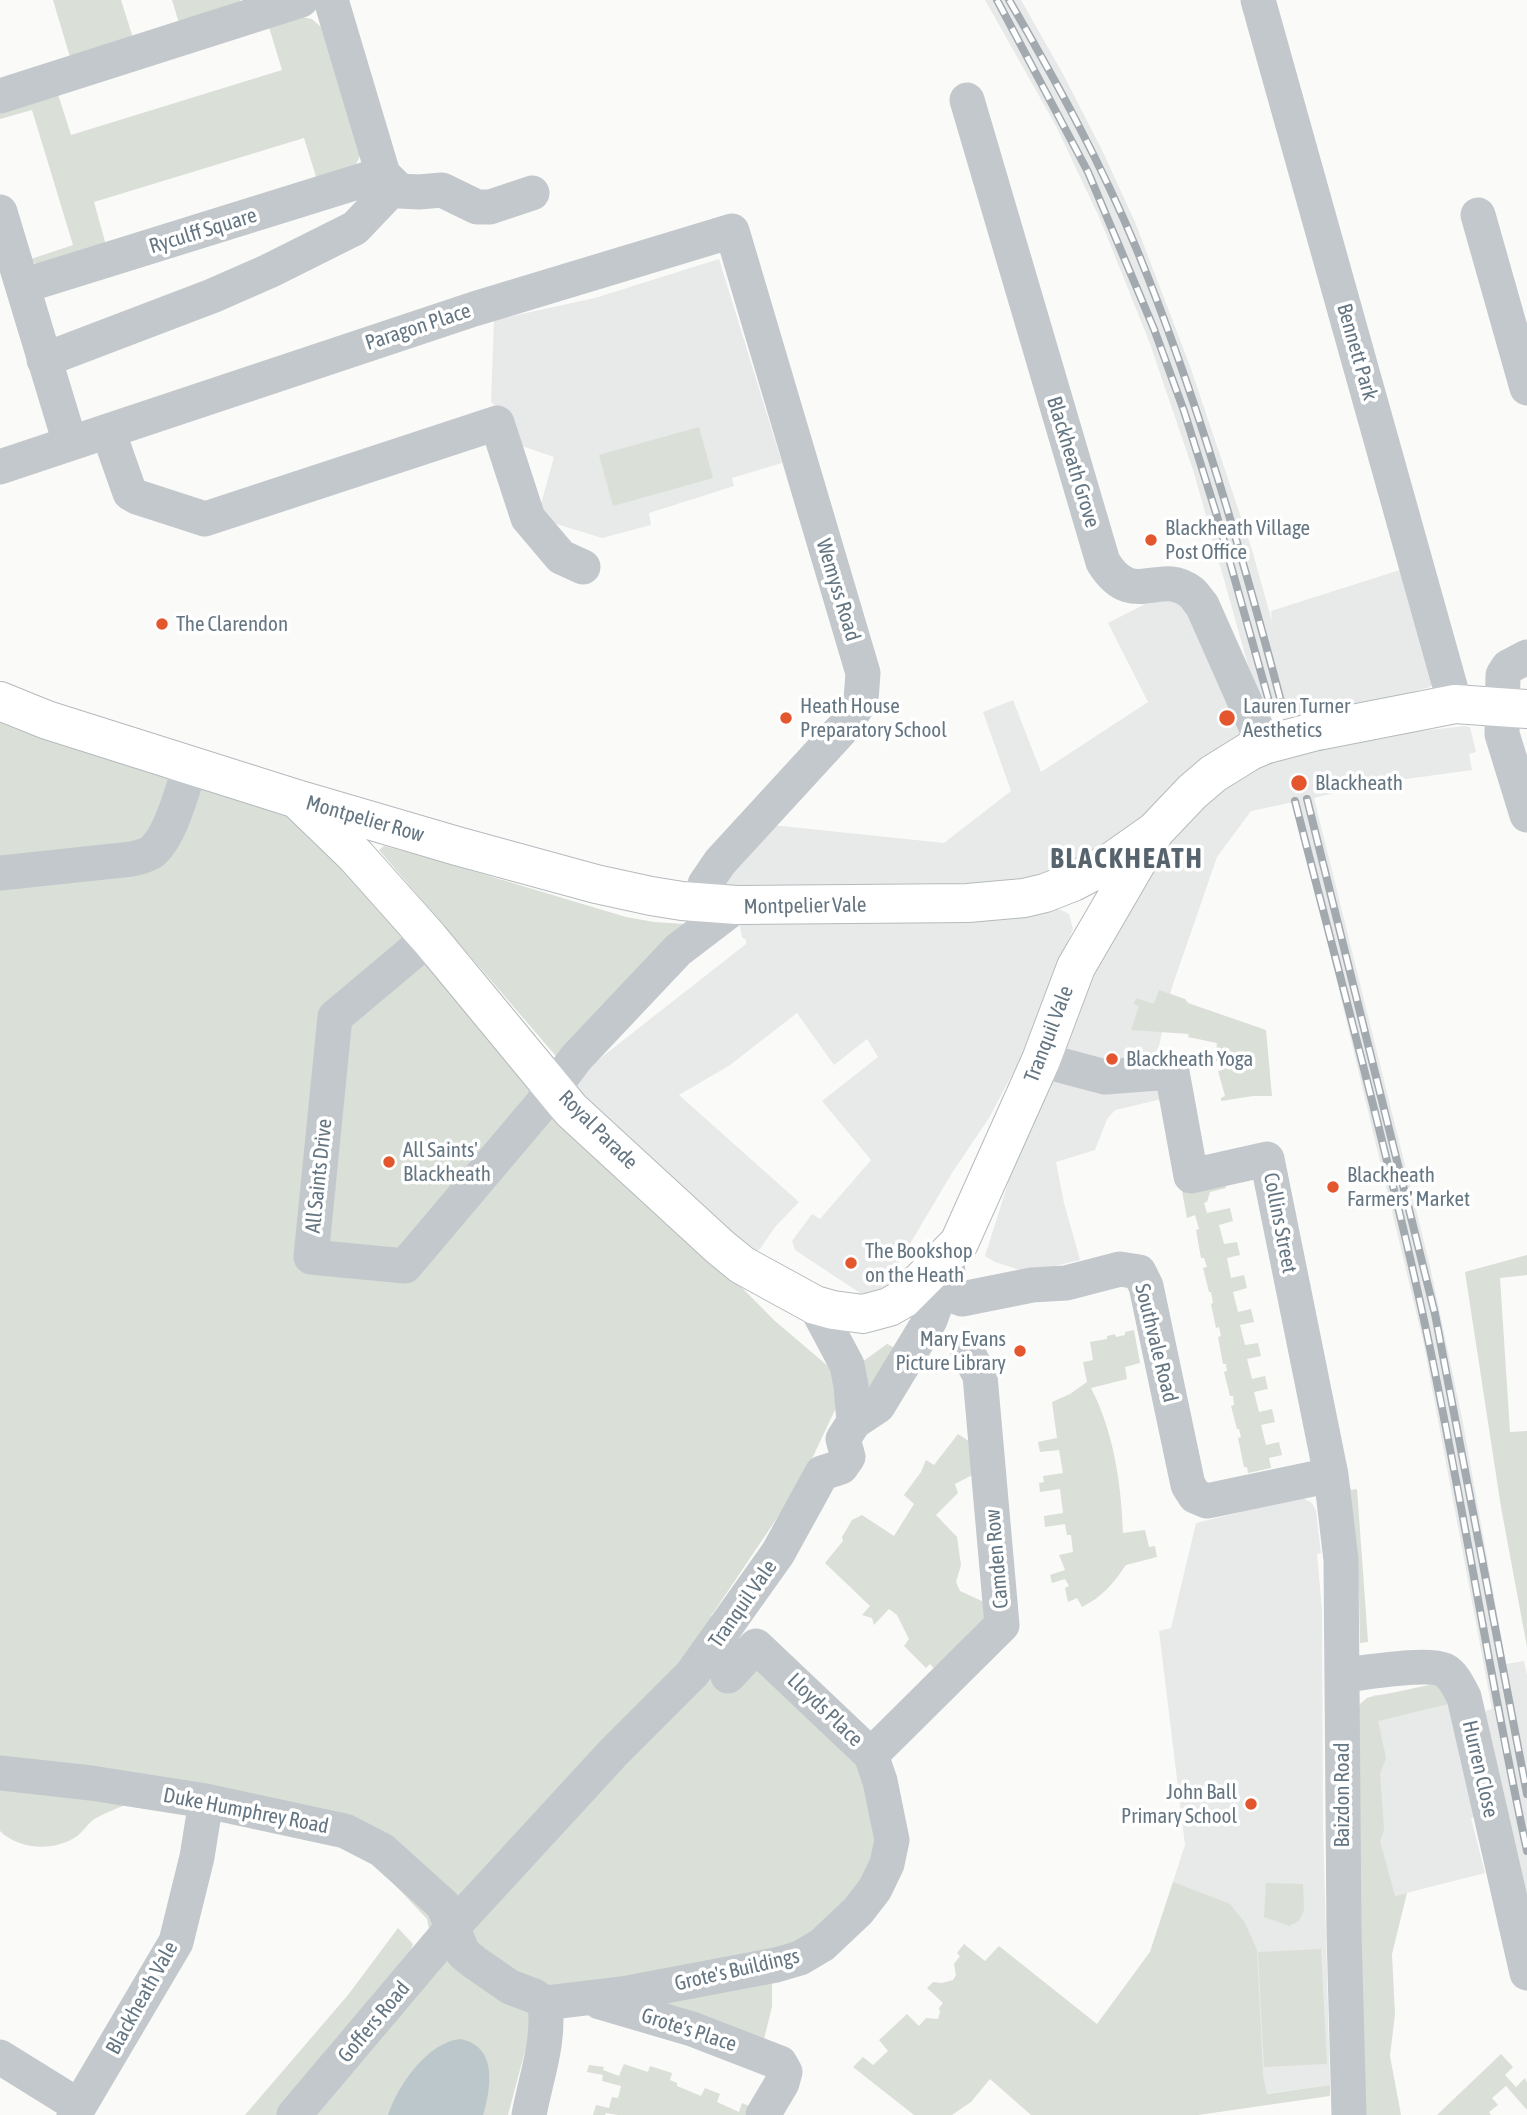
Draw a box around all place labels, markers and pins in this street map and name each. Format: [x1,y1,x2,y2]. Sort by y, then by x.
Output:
place label: Blackheath Village Post Office [1165,515,1310,565]
marker: Blackheath Village Post Office [1143,532,1159,548]
place label: The Clarendon [176,611,288,637]
marker: The Clarendon [154,616,170,632]
place label: Heath House Preparatory School [800,693,947,743]
place label: Lauren Turner Aesthetics [1243,693,1350,743]
marker: Lauren Turner Aesthetics [1217,708,1237,728]
marker: Heath House Preparatory School [778,710,794,726]
place label: Blackheath [1315,770,1403,796]
marker: Blackheath [1289,773,1309,793]
place label: Blackheath Yoga [1126,1046,1253,1072]
marker: Blackheath Yoga [1104,1051,1120,1067]
place label: All Saints' Blackheath [403,1137,491,1187]
marker: All Saints' Blackheath [381,1154,397,1170]
place label: Blackheath Farmers' Market [1347,1162,1470,1212]
marker: Blackheath Farmers' Market [1325,1179,1341,1195]
place label: The Bookshop on the Heath [865,1238,973,1288]
marker: The Bookshop on the Heath [843,1255,859,1271]
place label: Mary Evans Picture Library [895,1326,1006,1376]
marker: Mary Evans Picture Library [1012,1343,1028,1359]
place label: John Ball Primary School [1121,1779,1237,1829]
marker: John Ball Primary School [1243,1796,1259,1812]

